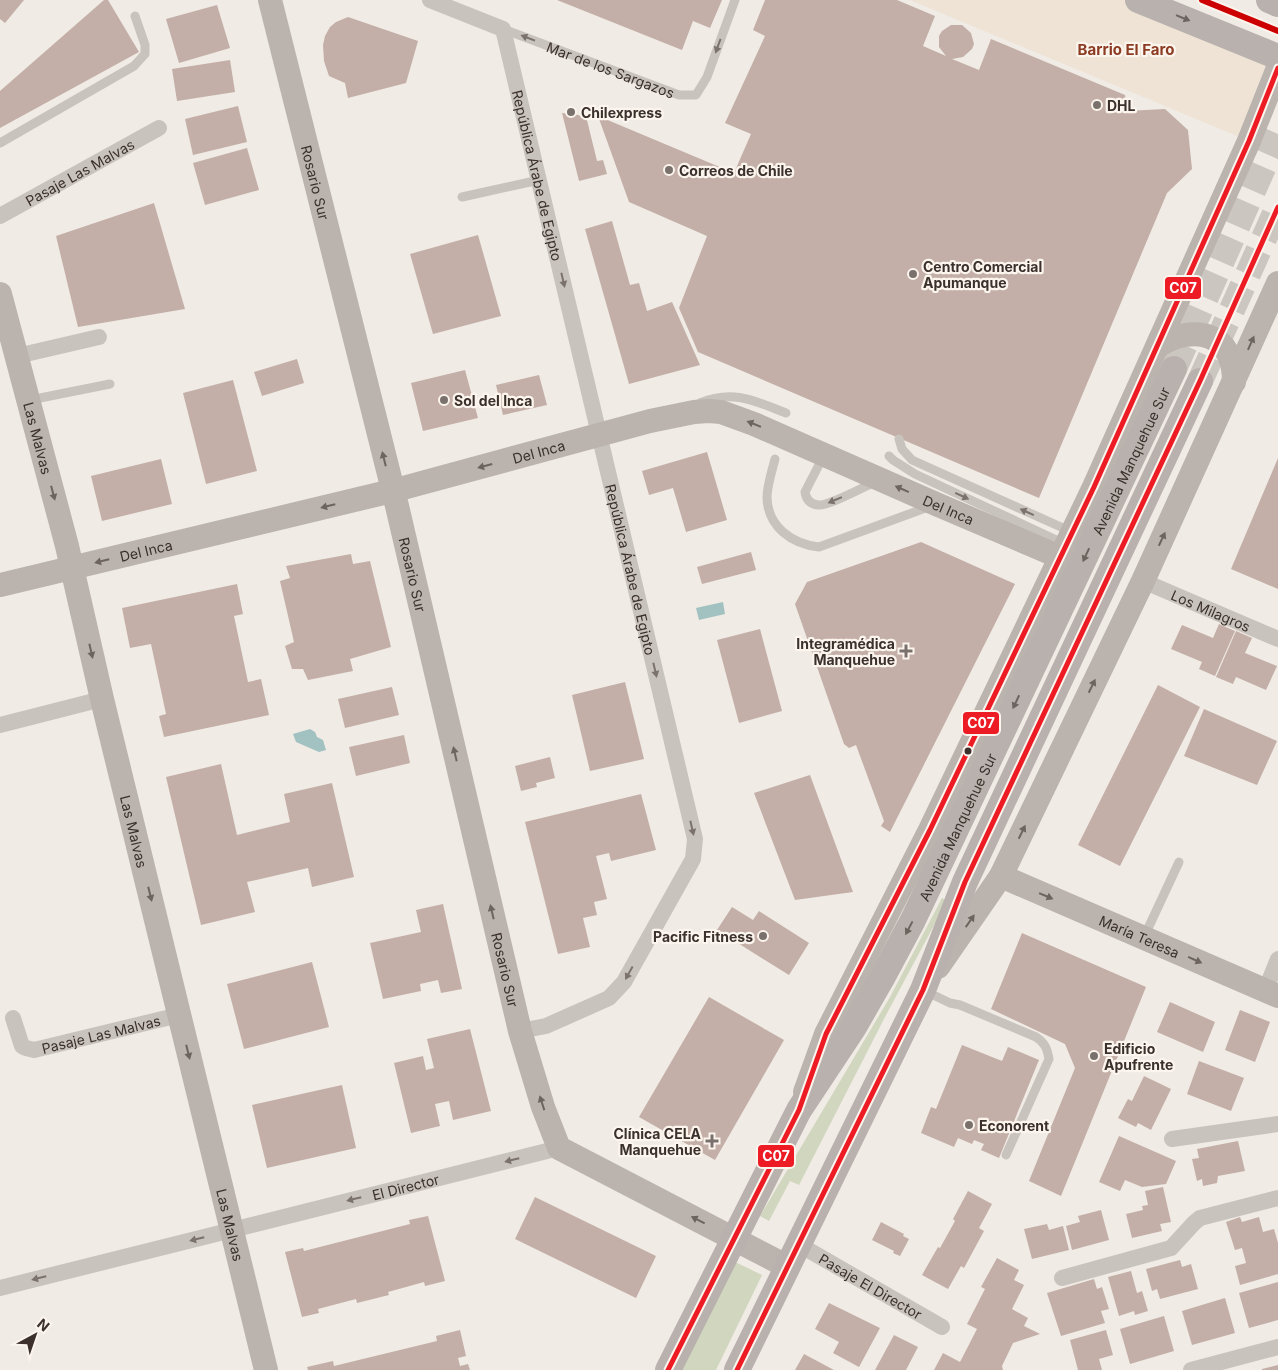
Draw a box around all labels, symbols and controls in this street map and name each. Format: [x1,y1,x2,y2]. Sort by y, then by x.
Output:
one-way arrow [1176,15,1190,23]
one-way arrow [520,34,535,42]
street label: Mar de los Sargazos [544,38,677,101]
one-way arrow [714,39,722,54]
district label: Barrio El Faro [1078,40,1174,59]
street label: República Árabe de Egipto [509,88,566,263]
place label: DHL [1107,97,1136,114]
marker: DHL [1091,99,1103,111]
place label: Chilexpress [581,104,662,121]
marker: Chilexpress [565,106,577,118]
street label: Pasaje Las Malvas [22,135,137,209]
street label: Rosario Sur [298,143,333,221]
place label: Correos de Chile [679,162,793,179]
marker: Correos de Chile [663,164,675,176]
place label: Centro Comercial Apumanque [923,258,1042,291]
marker: Centro Comercial Apumanque [907,268,919,280]
one-way arrow [559,273,567,288]
line badge: C07 [1164,276,1202,300]
text: C07 [1169,279,1197,296]
one-way arrow [1247,336,1255,350]
street label: Avenida Manquehue Sur [1088,384,1173,537]
place label: Sol del Inca [454,392,532,409]
marker: Sol del Inca [438,394,450,406]
street label: Las Malvas [21,400,56,476]
one-way arrow [746,420,761,427]
street label: Del Inca [510,436,567,466]
one-way arrow [380,452,388,467]
one-way arrow [478,462,493,470]
street label: República Árabe de Egipto [603,482,660,657]
one-way arrow [895,485,909,493]
one-way arrow [49,486,57,501]
street label: Del Inca [921,491,977,528]
one-way arrow [955,492,969,500]
one-way arrow [828,496,842,504]
one-way arrow [320,502,335,510]
one-way arrow [1020,508,1034,516]
one-way arrow [1158,532,1166,546]
street label: Del Inca [118,535,174,565]
street label: Rosario Sur [396,535,430,614]
one-way arrow [1082,548,1090,562]
one-way arrow [94,557,109,565]
street label: Los Milagros [1169,586,1253,635]
place label: Integramédica Manquehue [796,635,895,668]
one-way arrow [87,643,95,659]
marker: Integramédica Manquehue [899,644,913,658]
one-way arrow [651,662,659,677]
one-way arrow [1088,678,1097,693]
one-way arrow [1012,695,1020,709]
line badge: C07 [962,711,1000,735]
text: C07 [967,714,995,731]
one-way arrow [451,746,459,761]
unlabelled marker [963,746,973,756]
street label: Avenida Manquehue Sur [915,750,999,904]
street label: Las Malvas [117,793,151,869]
one-way arrow [688,820,696,835]
one-way arrow [1018,825,1026,839]
one-way arrow [146,887,154,902]
one-way arrow [1039,892,1053,900]
one-way arrow [488,904,496,919]
street label: María Teresa [1097,911,1182,961]
one-way arrow [965,914,975,928]
one-way arrow [905,920,913,935]
place label: Pacific Fitness [653,928,753,945]
marker: Pacific Fitness [757,930,769,942]
street label: Rosario Sur [489,931,523,1009]
one-way arrow [1188,956,1202,964]
one-way arrow [625,966,633,981]
street label: Pasaje Las Malvas [40,1011,162,1056]
place label: Edificio Apufrente [1104,1040,1173,1073]
one-way arrow [184,1044,192,1059]
marker: Edificio Apufrente [1088,1050,1100,1062]
one-way arrow [538,1095,545,1110]
place label: Econorent [979,1117,1049,1134]
marker: Econorent [963,1119,975,1131]
place label: Clínica CELA Manquehue [614,1125,702,1158]
marker: Clínica CELA Manquehue [705,1134,719,1148]
line badge: C07 [757,1144,795,1168]
text: C07 [762,1147,790,1164]
one-way arrow [505,1156,520,1164]
street label: El Director [370,1170,441,1203]
street label: Las Malvas [213,1187,248,1263]
one-way arrow [347,1195,362,1203]
one-way arrow [691,1216,705,1224]
one-way arrow [189,1235,204,1243]
street label: Pasaje El Director [816,1250,925,1322]
one-way arrow [32,1274,47,1282]
north arrow [10,1310,60,1360]
text: N [34,1315,53,1335]

